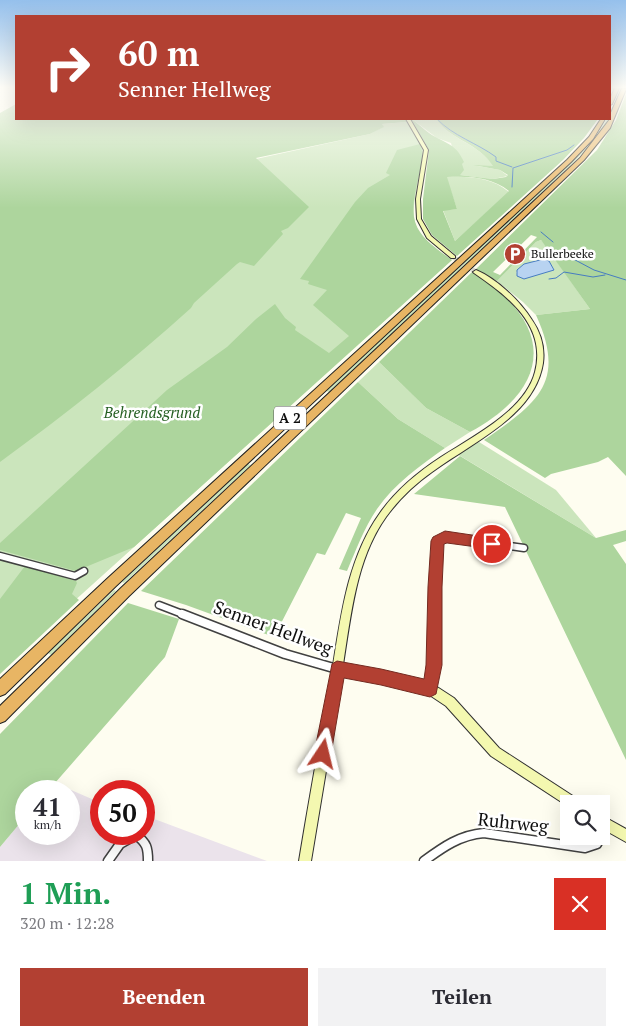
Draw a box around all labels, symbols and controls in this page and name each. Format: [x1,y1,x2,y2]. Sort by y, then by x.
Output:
text: 60 m [118,30,199,76]
icon: right [35,35,100,100]
text: Senner Hellweg [118,74,271,103]
parking icon: Bullerbeeke [503,242,527,266]
place label: Bullerbeeke [531,246,594,261]
park label: Behrendsgrund [103,402,201,422]
road number: A 2 [274,406,306,429]
pin [471,523,513,565]
icon: arrive [478,530,506,558]
street label: Senner Hellweg [211,594,337,660]
position arrow [296,727,348,779]
speed limit sign: 50 [90,780,155,845]
text: 41 [33,790,62,823]
map controls [560,795,610,845]
button: search [560,795,610,845]
street label: Ruhrweg [477,806,550,838]
text: km/h [34,817,61,832]
text: 1 Min. [20,873,111,913]
button: close [554,878,606,930]
text: 320 m · 12:28 [20,912,114,934]
button: Beenden [20,968,308,1026]
button: Teilen [318,968,606,1026]

